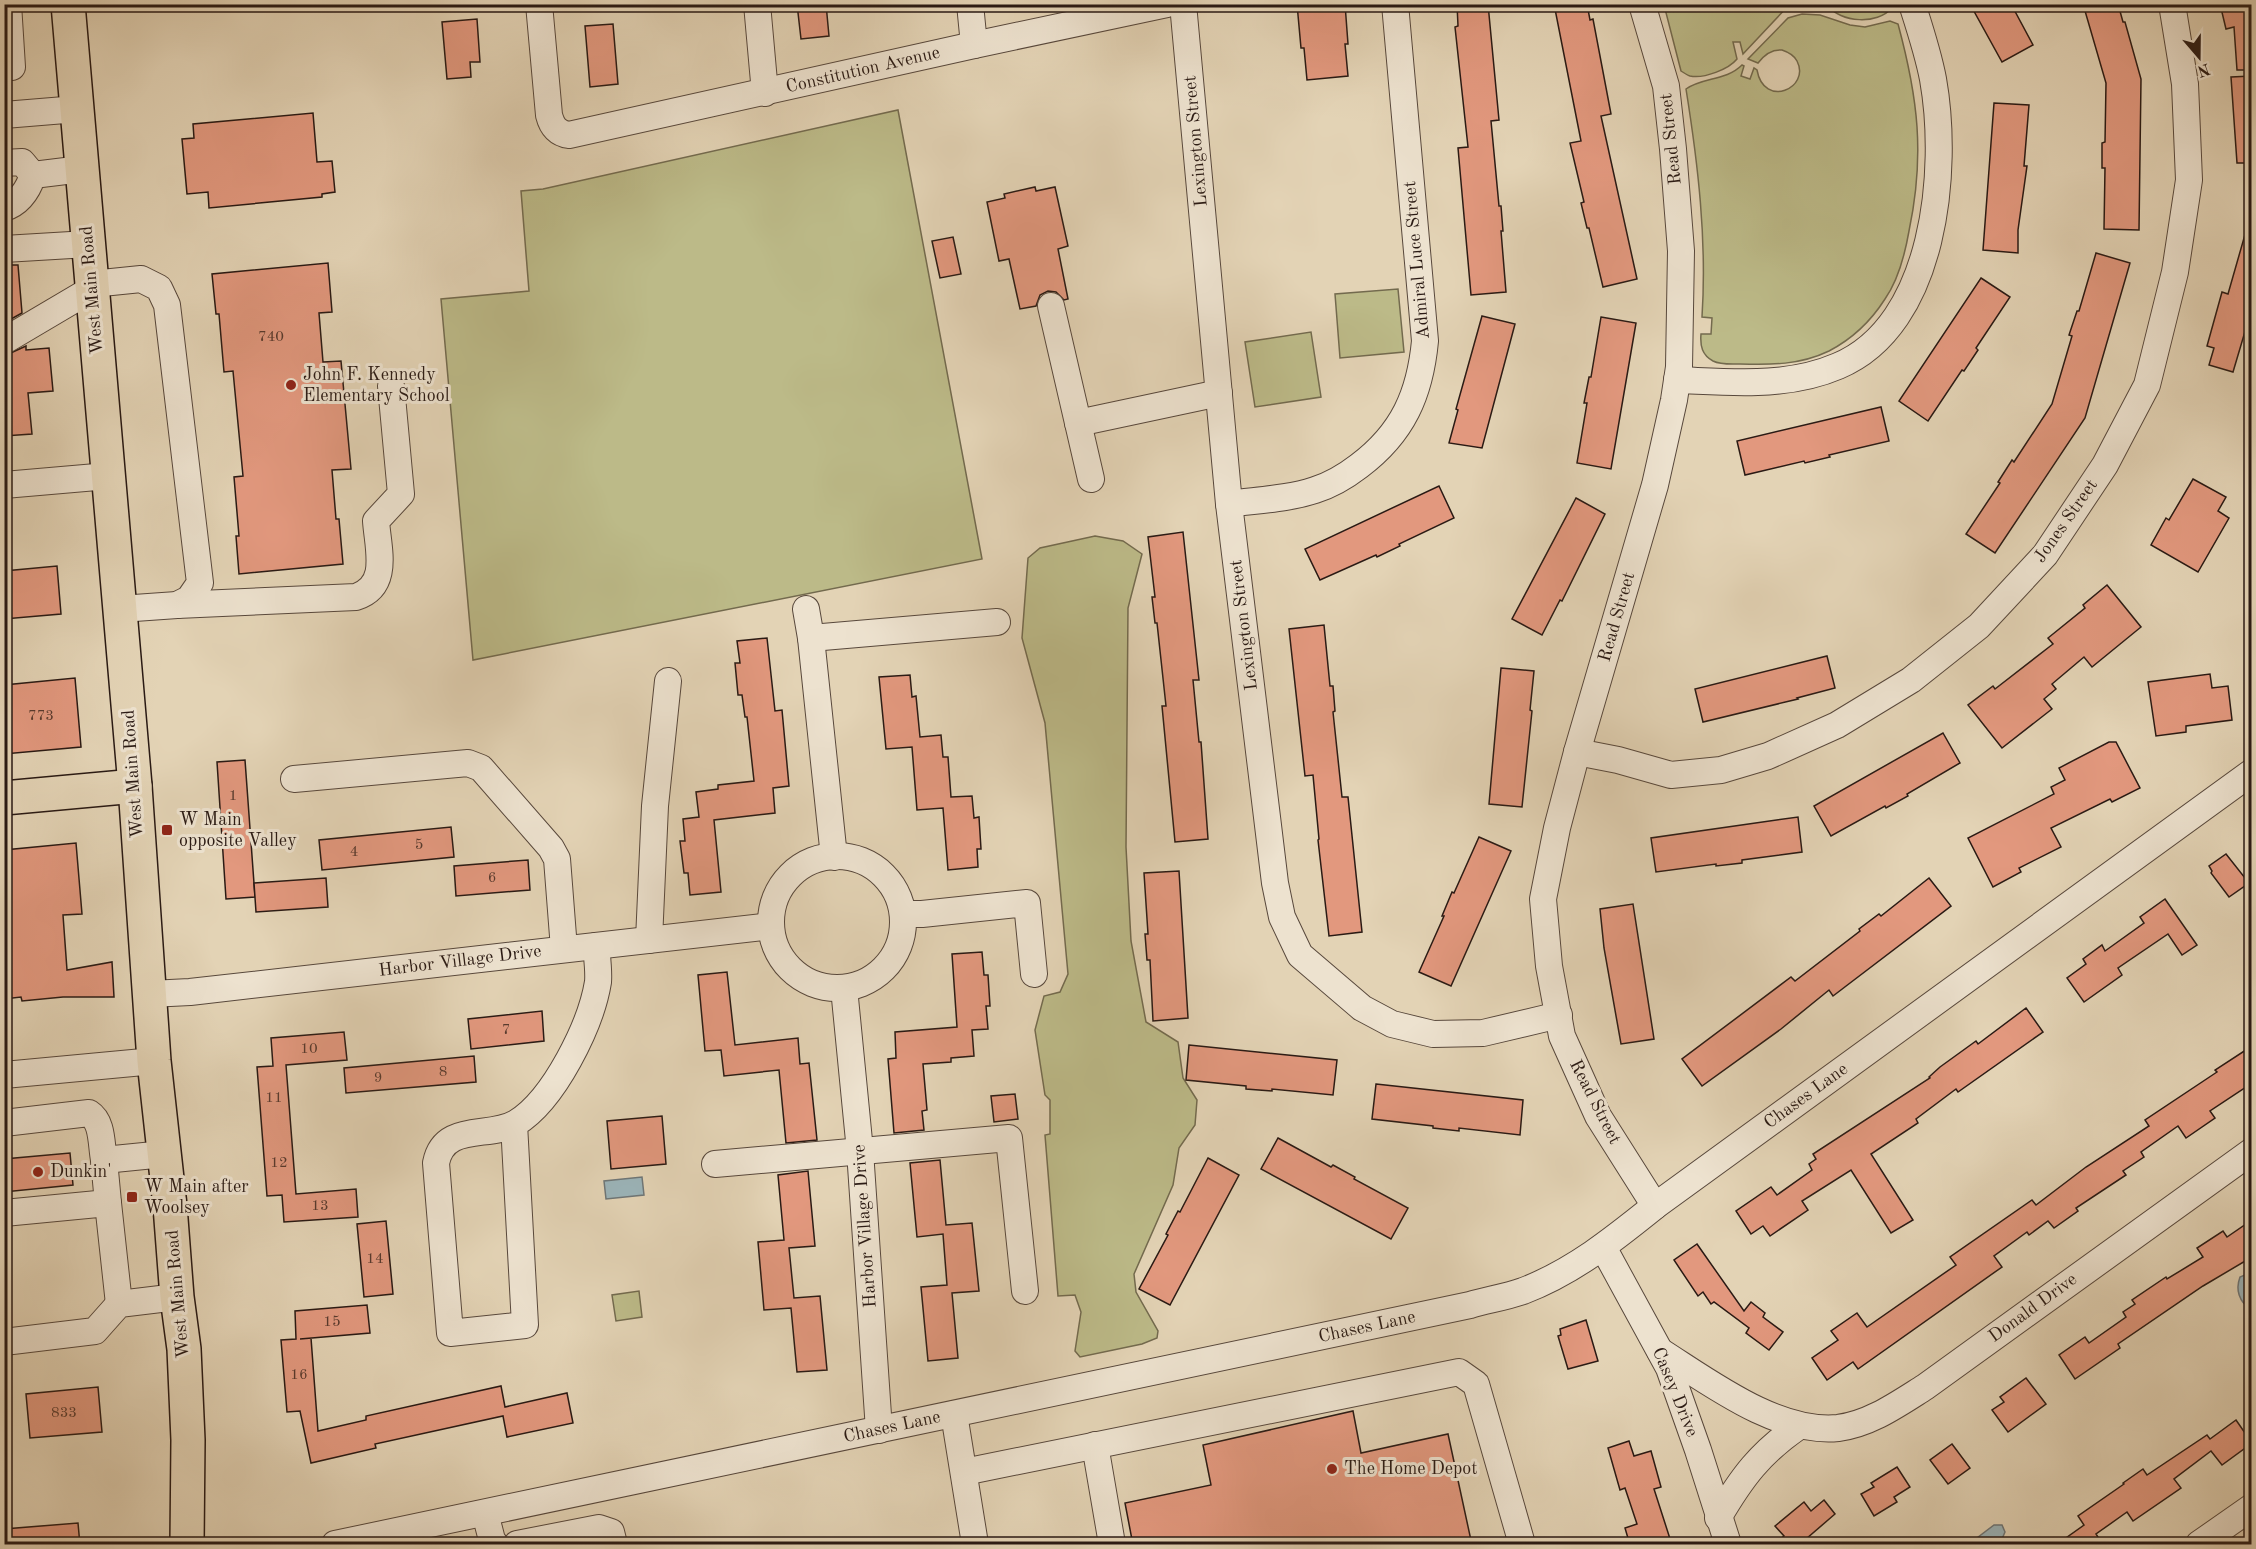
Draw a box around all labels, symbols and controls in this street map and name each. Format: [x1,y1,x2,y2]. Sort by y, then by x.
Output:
north arrow [2169,27,2229,87]
street label: Constitution Avenue [784,44,942,96]
text: N [2194,60,2212,79]
street label: Lexington Street [1181,75,1211,207]
street label: Read Street [1657,92,1685,186]
street label: Admiral Luce Street [1401,180,1433,340]
street label: West Main Road [77,225,107,355]
house number: 740 [258,330,284,345]
place label: John F. Kennedy Elementary School [303,366,450,405]
marker: John F. Kennedy Elementary School [284,378,298,392]
street label: Jones Street [2031,476,2101,566]
street label: Lexington Street [1227,559,1261,691]
street label: Read Street [1596,570,1638,664]
house number: 773 [28,709,54,724]
street label: West Main Road [120,709,146,839]
house number: 1 [229,789,237,804]
place label: W Main opposite Valley [179,811,297,850]
marker: W Main opposite Valley [160,823,174,837]
house number: 5 [415,838,423,853]
house number: 4 [350,845,358,860]
house number: 6 [488,871,496,886]
street label: Harbor Village Drive [378,942,542,980]
house number: 7 [502,1023,510,1038]
house number: 10 [300,1042,318,1057]
street label: Read Street [1566,1057,1624,1147]
street label: Chases Lane [1761,1060,1851,1132]
house number: 8 [439,1065,447,1080]
house number: 9 [374,1071,382,1086]
house number: 11 [265,1091,283,1106]
street label: Harbor Village Drive [850,1144,880,1308]
house number: 12 [270,1156,288,1171]
place label: Dunkin' [50,1163,112,1181]
marker: Dunkin' [31,1165,45,1179]
place label: W Main after Woolsey [144,1178,249,1217]
marker: W Main after Woolsey [125,1190,139,1204]
house number: 13 [311,1199,329,1214]
street label: West Main Road [163,1229,193,1359]
house number: 14 [366,1252,384,1267]
street label: Donald Drive [1986,1270,2080,1346]
street label: Chases Lane [1317,1308,1417,1346]
house number: 15 [323,1315,341,1330]
street label: Casey Drive [1649,1345,1701,1439]
house number: 16 [290,1368,308,1383]
house number: 833 [51,1406,77,1421]
street label: Chases Lane [842,1408,942,1446]
place label: The Home Depot [1344,1460,1478,1478]
marker: The Home Depot [1325,1462,1339,1476]

